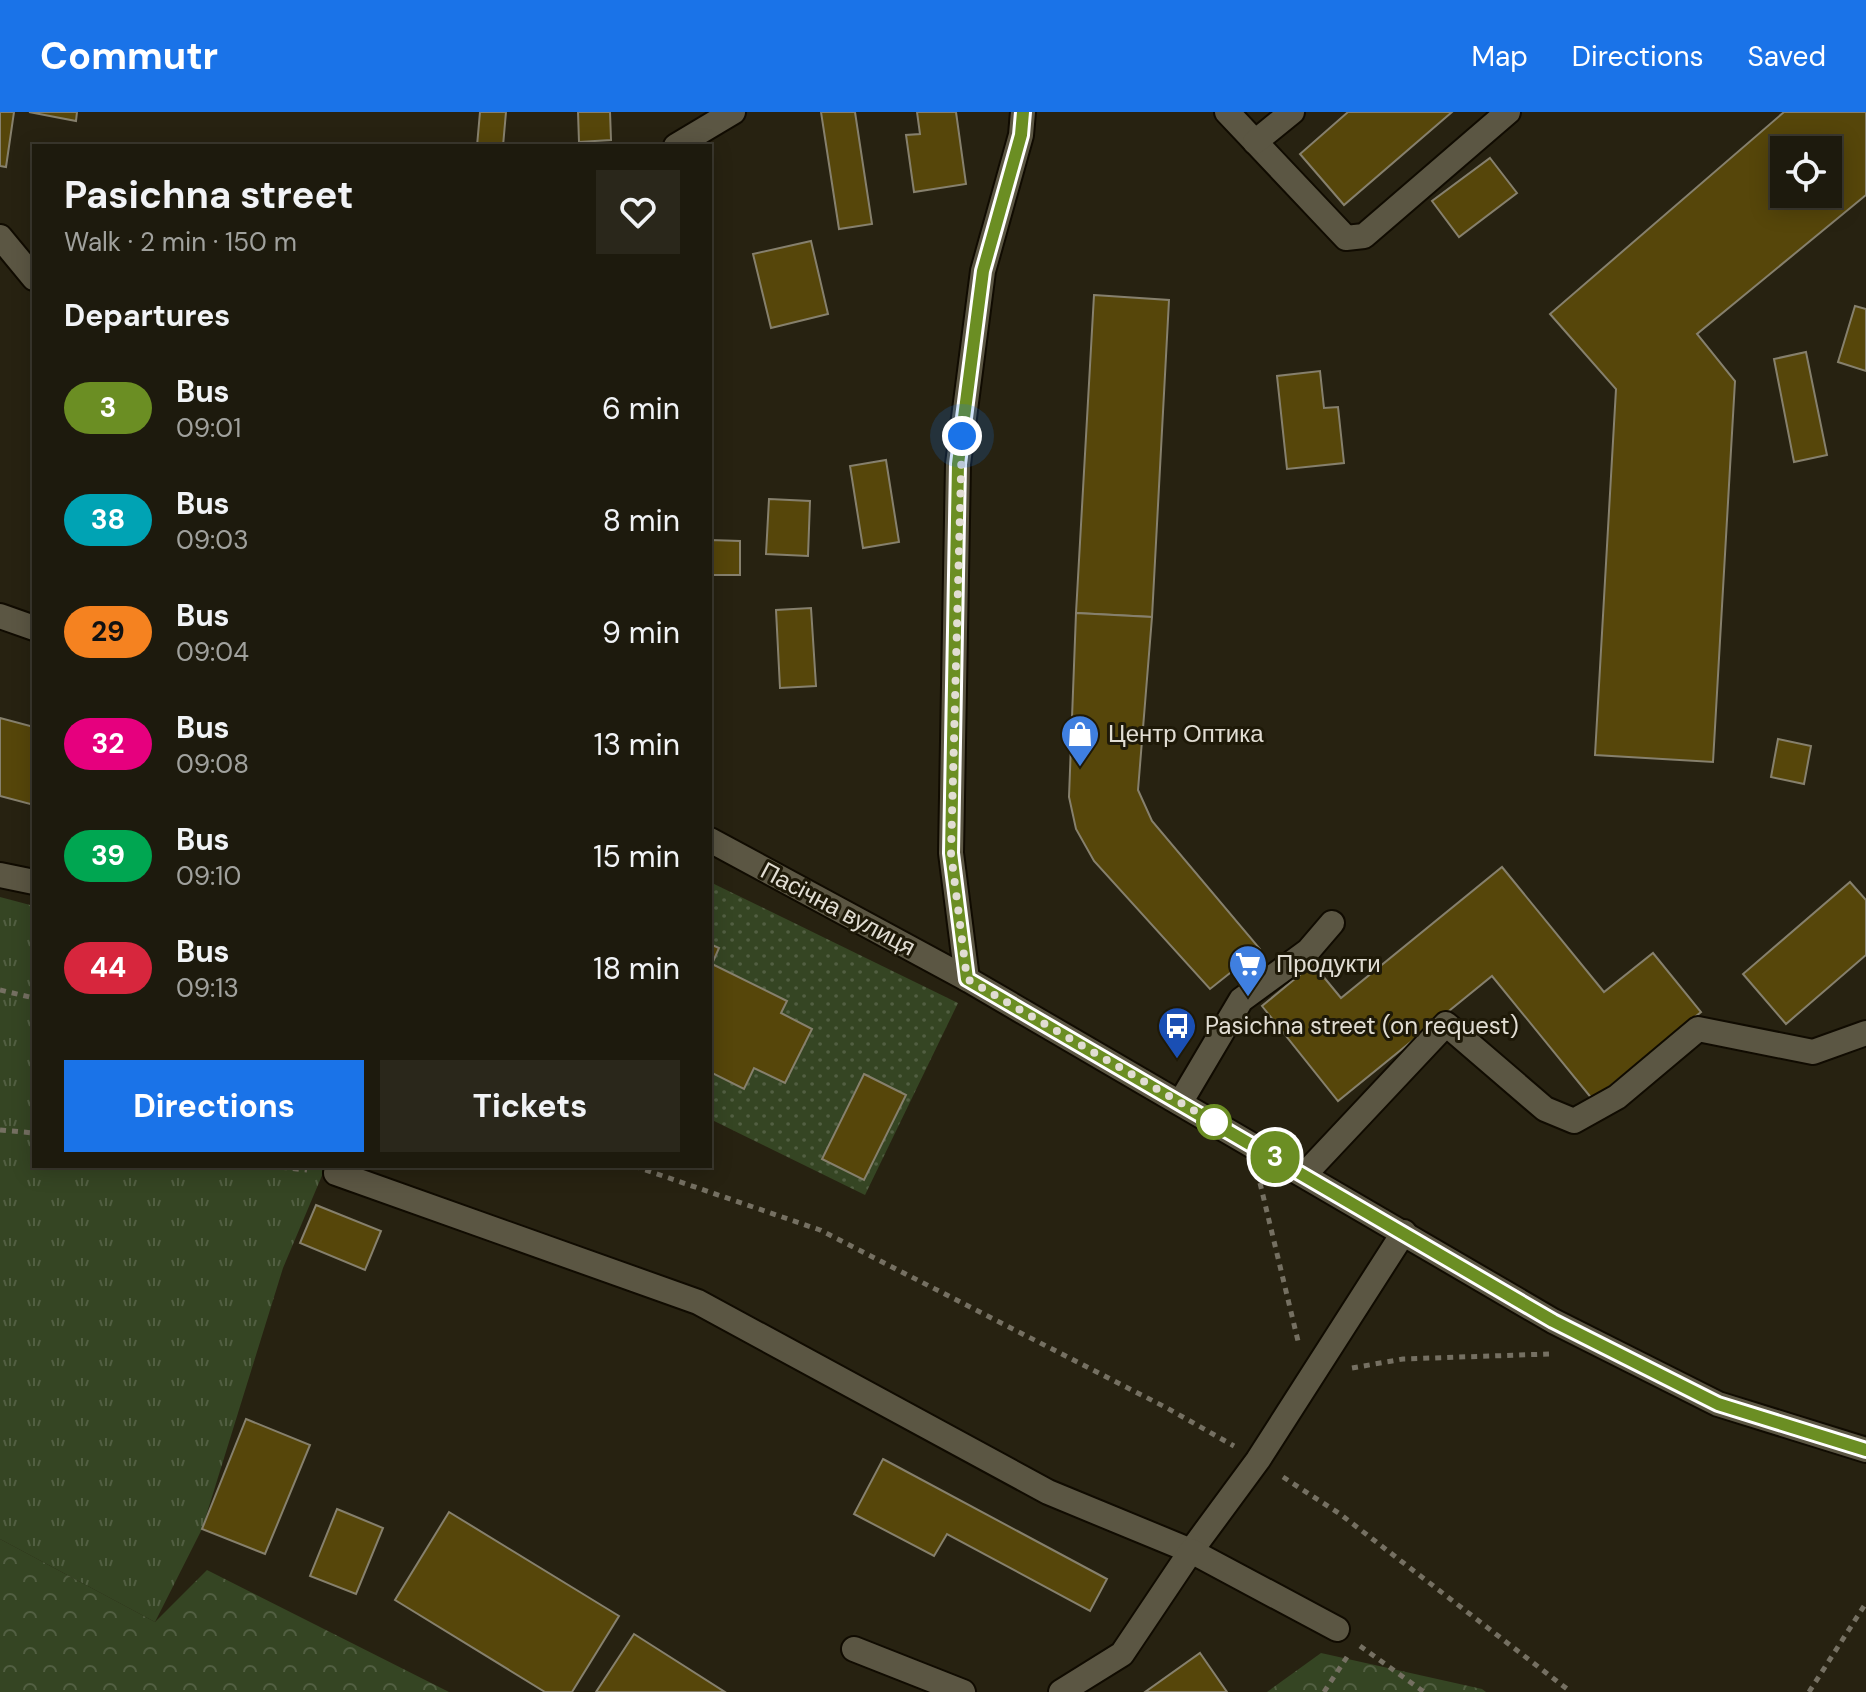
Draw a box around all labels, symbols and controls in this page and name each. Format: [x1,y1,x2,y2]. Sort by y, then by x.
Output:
text: Commutr [40,31,218,81]
text: Map [1471,38,1528,75]
text: Directions [1572,38,1704,75]
text: Saved [1748,38,1826,75]
map controls [1770,136,1842,208]
button: locate [1770,136,1842,208]
text: Pasichna street [64,170,353,220]
button: heart [596,170,680,254]
text: Walk · 2 min · 150 m [64,225,297,259]
text: Departures [64,296,230,335]
text: Bus [176,372,230,411]
text: 3 [100,389,116,426]
text: 6 min [602,389,680,428]
text: 09:01 [176,411,241,445]
your location [942,416,982,456]
text: Bus [176,484,230,523]
text: 38 [91,501,125,538]
text: 8 min [603,501,680,540]
text: 09:03 [176,523,249,557]
text: Bus [176,596,230,635]
text: 29 [91,613,125,650]
text: 9 min [602,613,680,652]
text: 09:04 [176,635,249,669]
text: Bus [176,708,230,747]
shop icon: Центр Оптика [1059,713,1101,768]
place label: Центр Оптика [1108,718,1264,749]
text: 32 [91,725,125,762]
text: 13 min [594,725,680,764]
text: 09:08 [176,747,249,781]
text: Bus [176,820,230,859]
text: 39 [91,837,125,874]
text: 15 min [593,837,680,876]
street label: Пасічна вулиця [755,855,921,962]
text: 09:10 [176,859,241,893]
text: Bus [176,932,230,971]
supermarket icon: Продукти [1227,943,1269,998]
place label: Продукти [1276,948,1381,979]
text: 44 [90,949,126,986]
text: 18 min [593,949,680,988]
text: 09:13 [176,971,239,1005]
bus stop icon: Pasichna street (on request) [1156,1005,1198,1060]
place label: Pasichna street (on request) [1205,1010,1519,1041]
button: Directions [64,1060,364,1152]
button: Tickets [380,1060,680,1152]
unlabelled marker [1197,1105,1231,1139]
line badge: 3 [1249,1131,1301,1183]
text: 3 [1267,1138,1283,1175]

